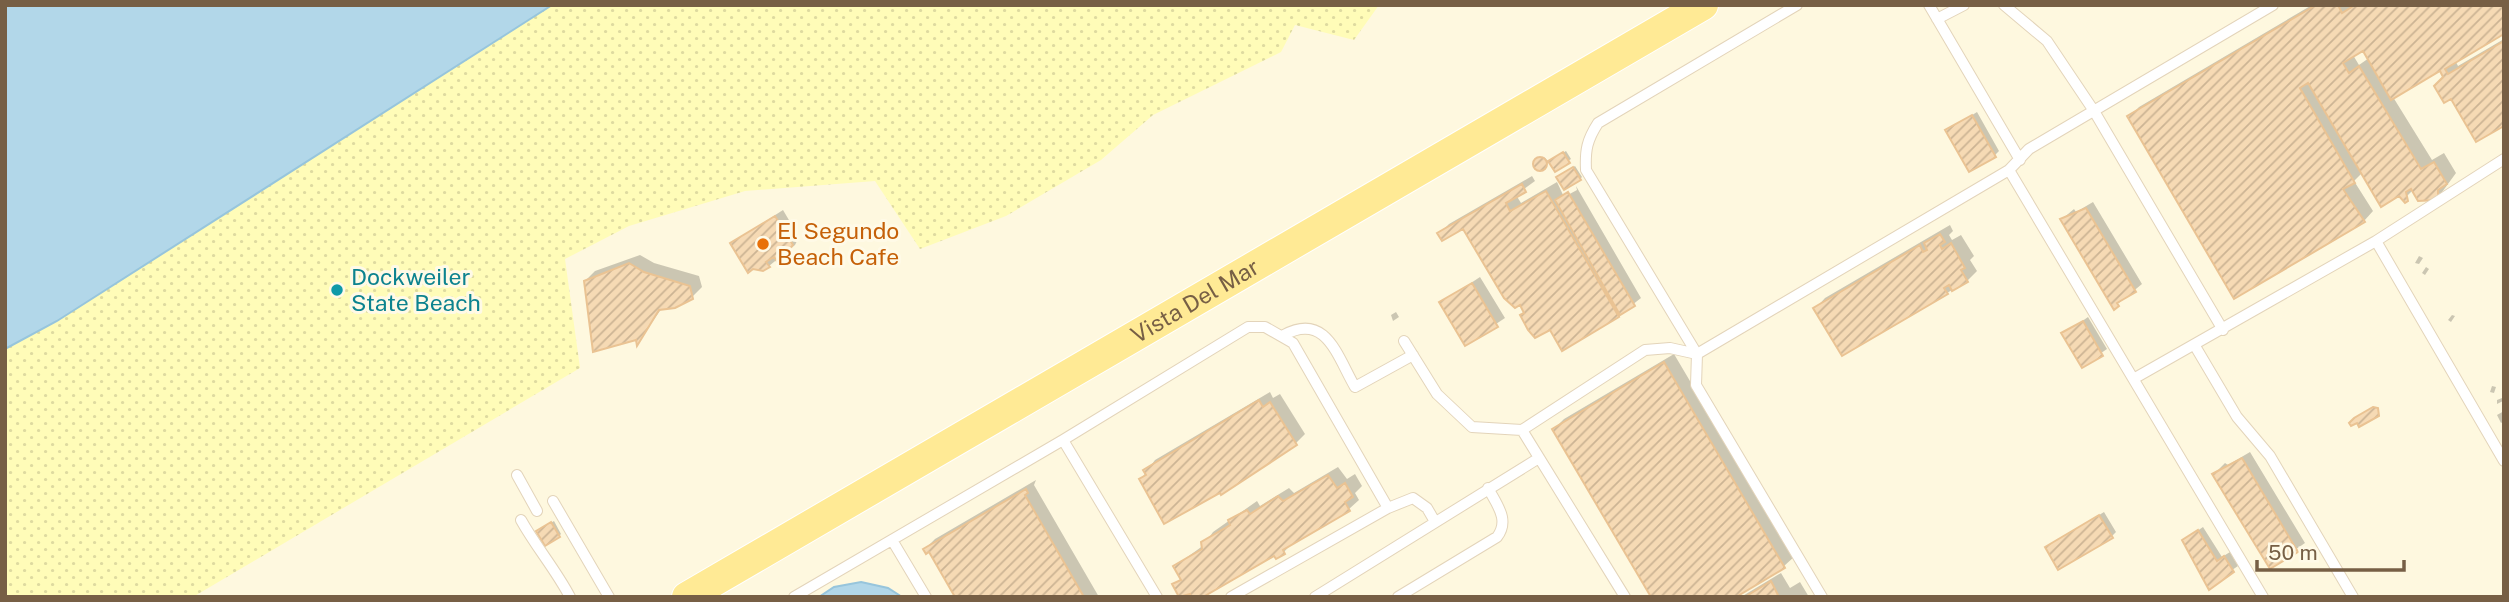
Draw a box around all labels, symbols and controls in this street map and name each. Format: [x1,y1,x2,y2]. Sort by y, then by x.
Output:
place label: El Segundo Beach Cafe [777,217,899,270]
marker: El Segundo Beach Cafe [755,236,771,252]
street label: Vista Del Mar [1126,253,1264,348]
place label: Dockweiler State Beach [351,263,481,316]
marker: Dockweiler State Beach [329,282,345,298]
scale bar [2257,528,2404,572]
text: 50 m [2268,540,2318,565]

